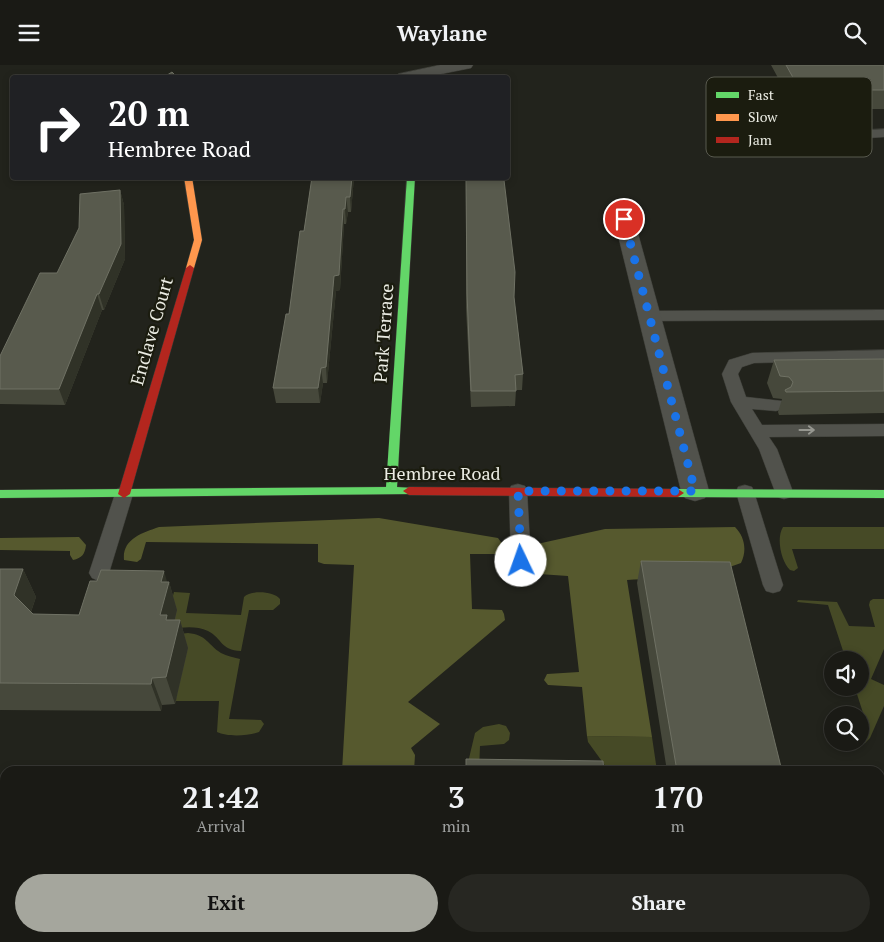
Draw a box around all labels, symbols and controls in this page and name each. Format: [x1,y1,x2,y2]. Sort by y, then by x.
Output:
text: Waylane [397,18,487,47]
icon: menu [15,19,43,47]
icon: search [841,19,869,47]
legend [706,77,872,157]
text: Fast [748,85,775,104]
text: 20 m [108,90,189,136]
icon: right [25,95,90,160]
text: Slow [748,107,778,126]
text: Jam [748,130,772,149]
text: Hembree Road [108,134,251,163]
pin [603,198,645,240]
icon: arrive [610,205,638,233]
street label: Enclave Court [124,274,178,388]
street label: Park Terrace [368,283,398,383]
one-way arrow [799,425,815,435]
street label: Hembree Road [383,461,501,485]
position arrow [494,534,546,586]
map controls [824,651,869,751]
button: sound [824,651,869,696]
button: search [824,706,869,751]
text: 21:42 [182,777,260,817]
text: 3 [448,777,465,817]
text: 170 [652,777,703,817]
text: Arrival [196,815,246,837]
text: min [442,815,470,837]
text: m [671,815,684,837]
button: Exit [15,874,438,932]
button: Share [448,874,870,932]

